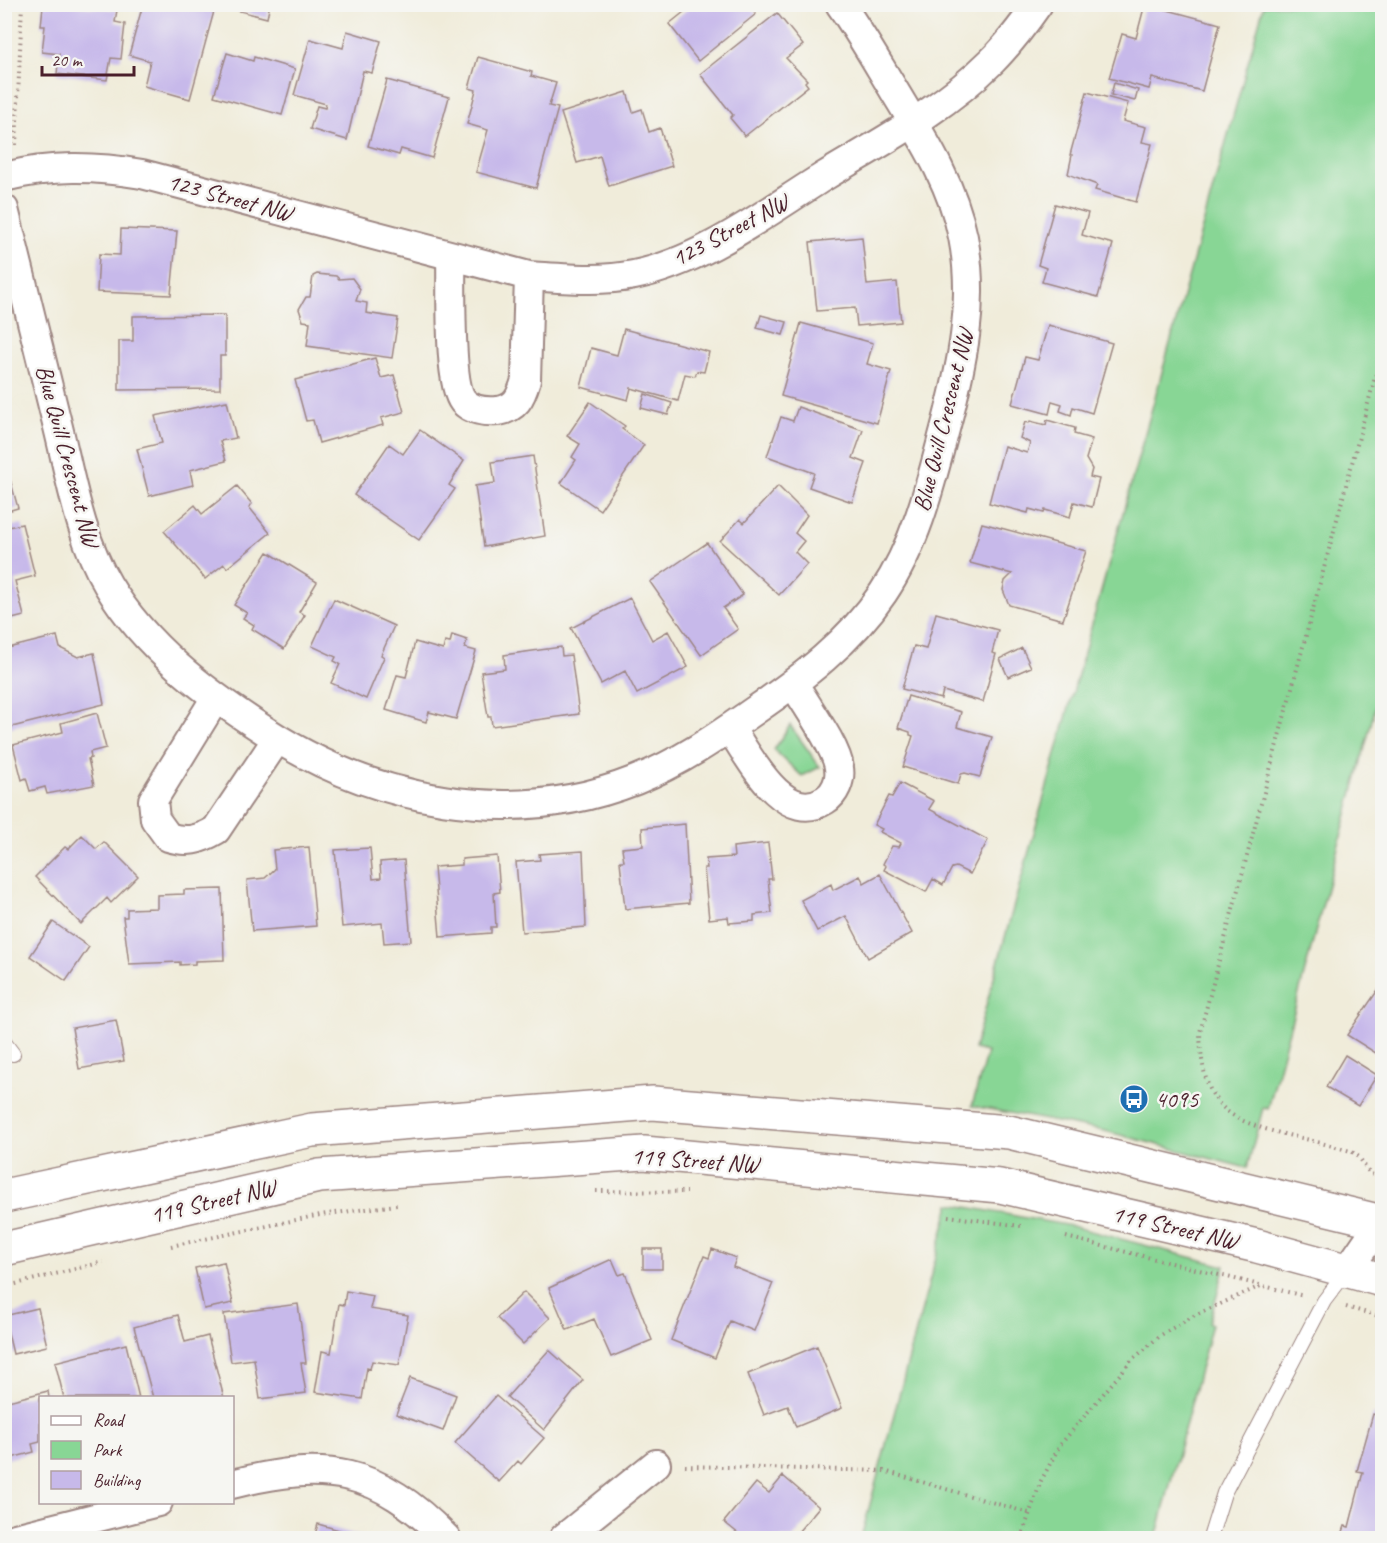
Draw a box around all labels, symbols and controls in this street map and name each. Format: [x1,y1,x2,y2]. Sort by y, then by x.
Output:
scale bar [42,39,134,77]
text: 20 m [51,49,84,71]
street label: 123 Street NW [164,166,298,229]
street label: 123 Street NW [666,185,796,273]
street label: Blue Quill Crescent NW [906,323,981,514]
street label: Blue Quill Crescent NW [29,362,107,553]
bus stop icon: 4095 [1118,1083,1150,1115]
place label: 4095 [1155,1084,1199,1114]
street label: 119 Street NW [630,1141,763,1180]
street label: 119 Street NW [147,1171,281,1230]
street label: 119 Street NW [1109,1198,1243,1257]
legend [39,1396,234,1504]
text: Road [93,1409,126,1431]
text: Park [93,1439,123,1461]
text: Building [93,1469,142,1491]

